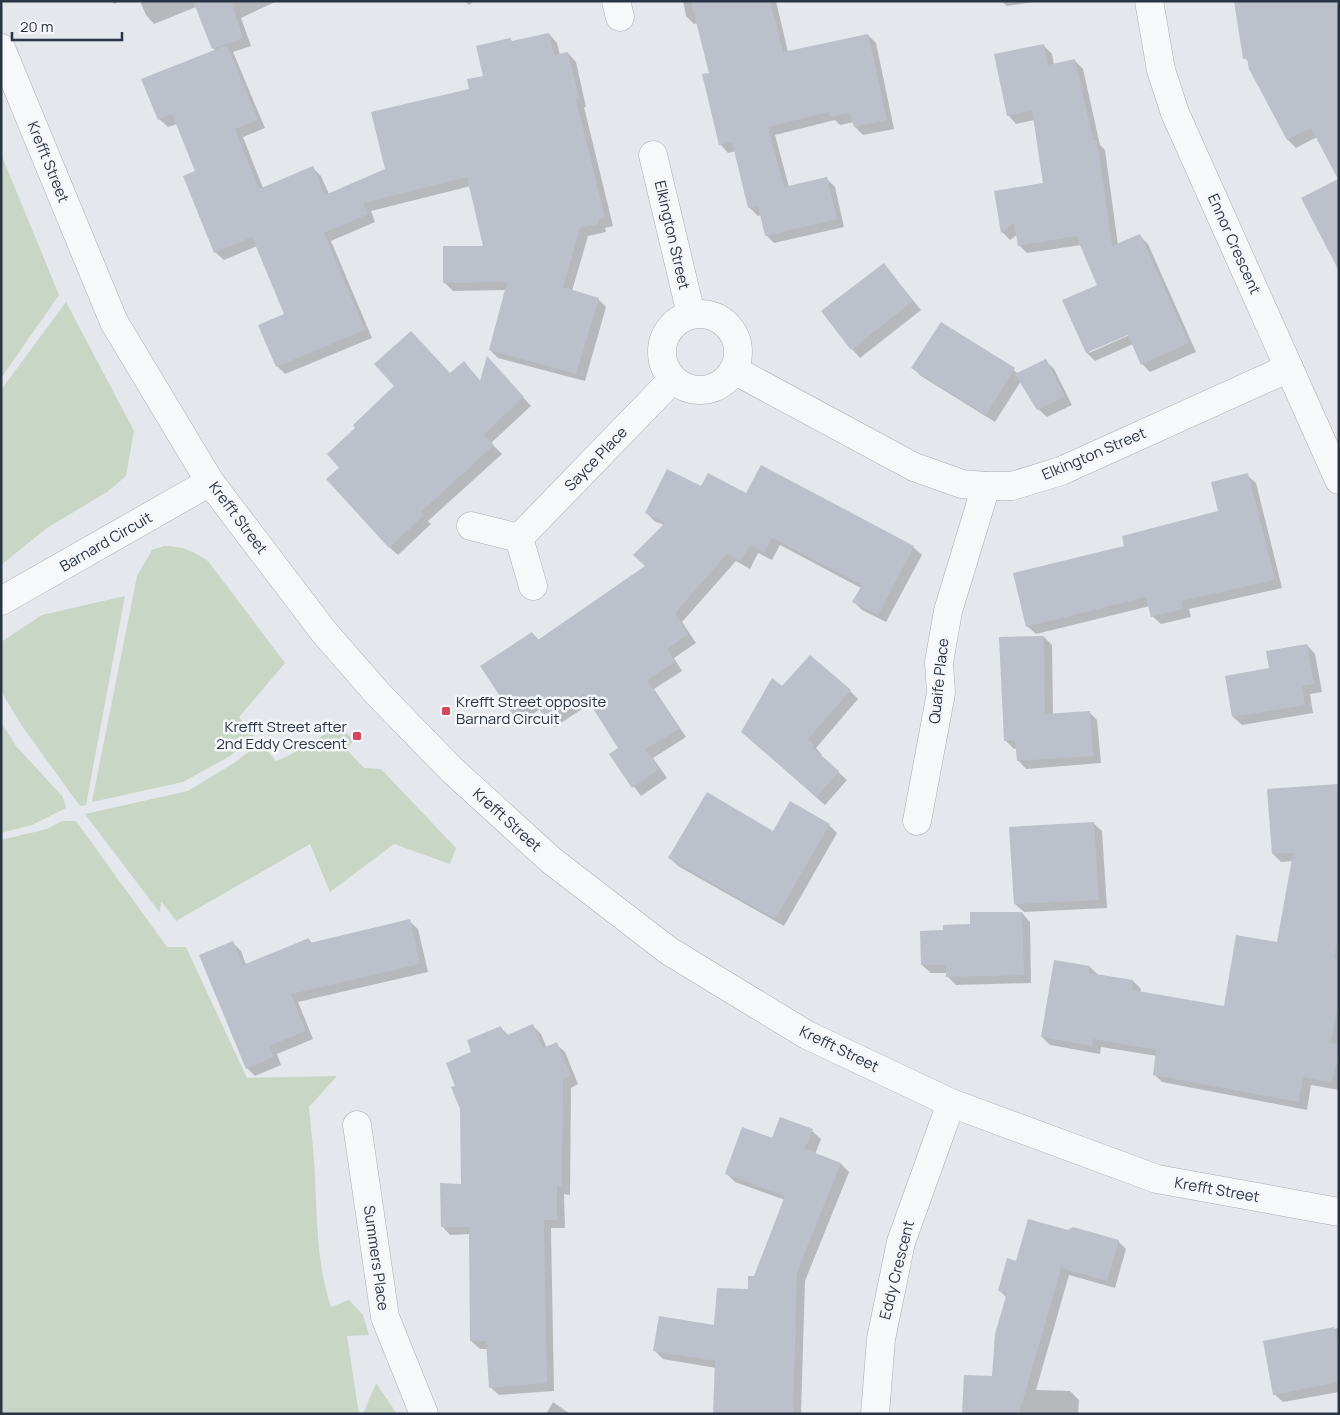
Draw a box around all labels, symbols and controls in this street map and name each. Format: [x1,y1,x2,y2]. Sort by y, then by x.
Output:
scale bar [12,10,122,42]
text: 20 m [20,16,53,37]
street label: Krefft Street [23,118,74,206]
street label: Elkington Street [650,178,695,291]
street label: Ennor Crescent [1203,190,1266,297]
street label: Sayce Place [559,422,632,496]
street label: Elkington Street [1038,422,1149,485]
street label: Krefft Street [204,477,273,558]
street label: Barnard Circuit [56,507,156,577]
street label: Quaife Place [924,637,953,725]
place label: Krefft Street opposite Barnard Circuit [456,691,606,729]
marker: Krefft Street opposite Barnard Circuit [440,705,452,717]
place label: Krefft Street after 2nd Eddy Crescent [216,716,348,754]
marker: Krefft Street after 2nd Eddy Crescent [351,730,363,742]
street label: Krefft Street [468,783,546,856]
street label: Krefft Street [796,1020,882,1077]
street label: Krefft Street [1173,1172,1261,1207]
street label: Summers Place [359,1204,394,1312]
street label: Eddy Crescent [874,1218,919,1322]

